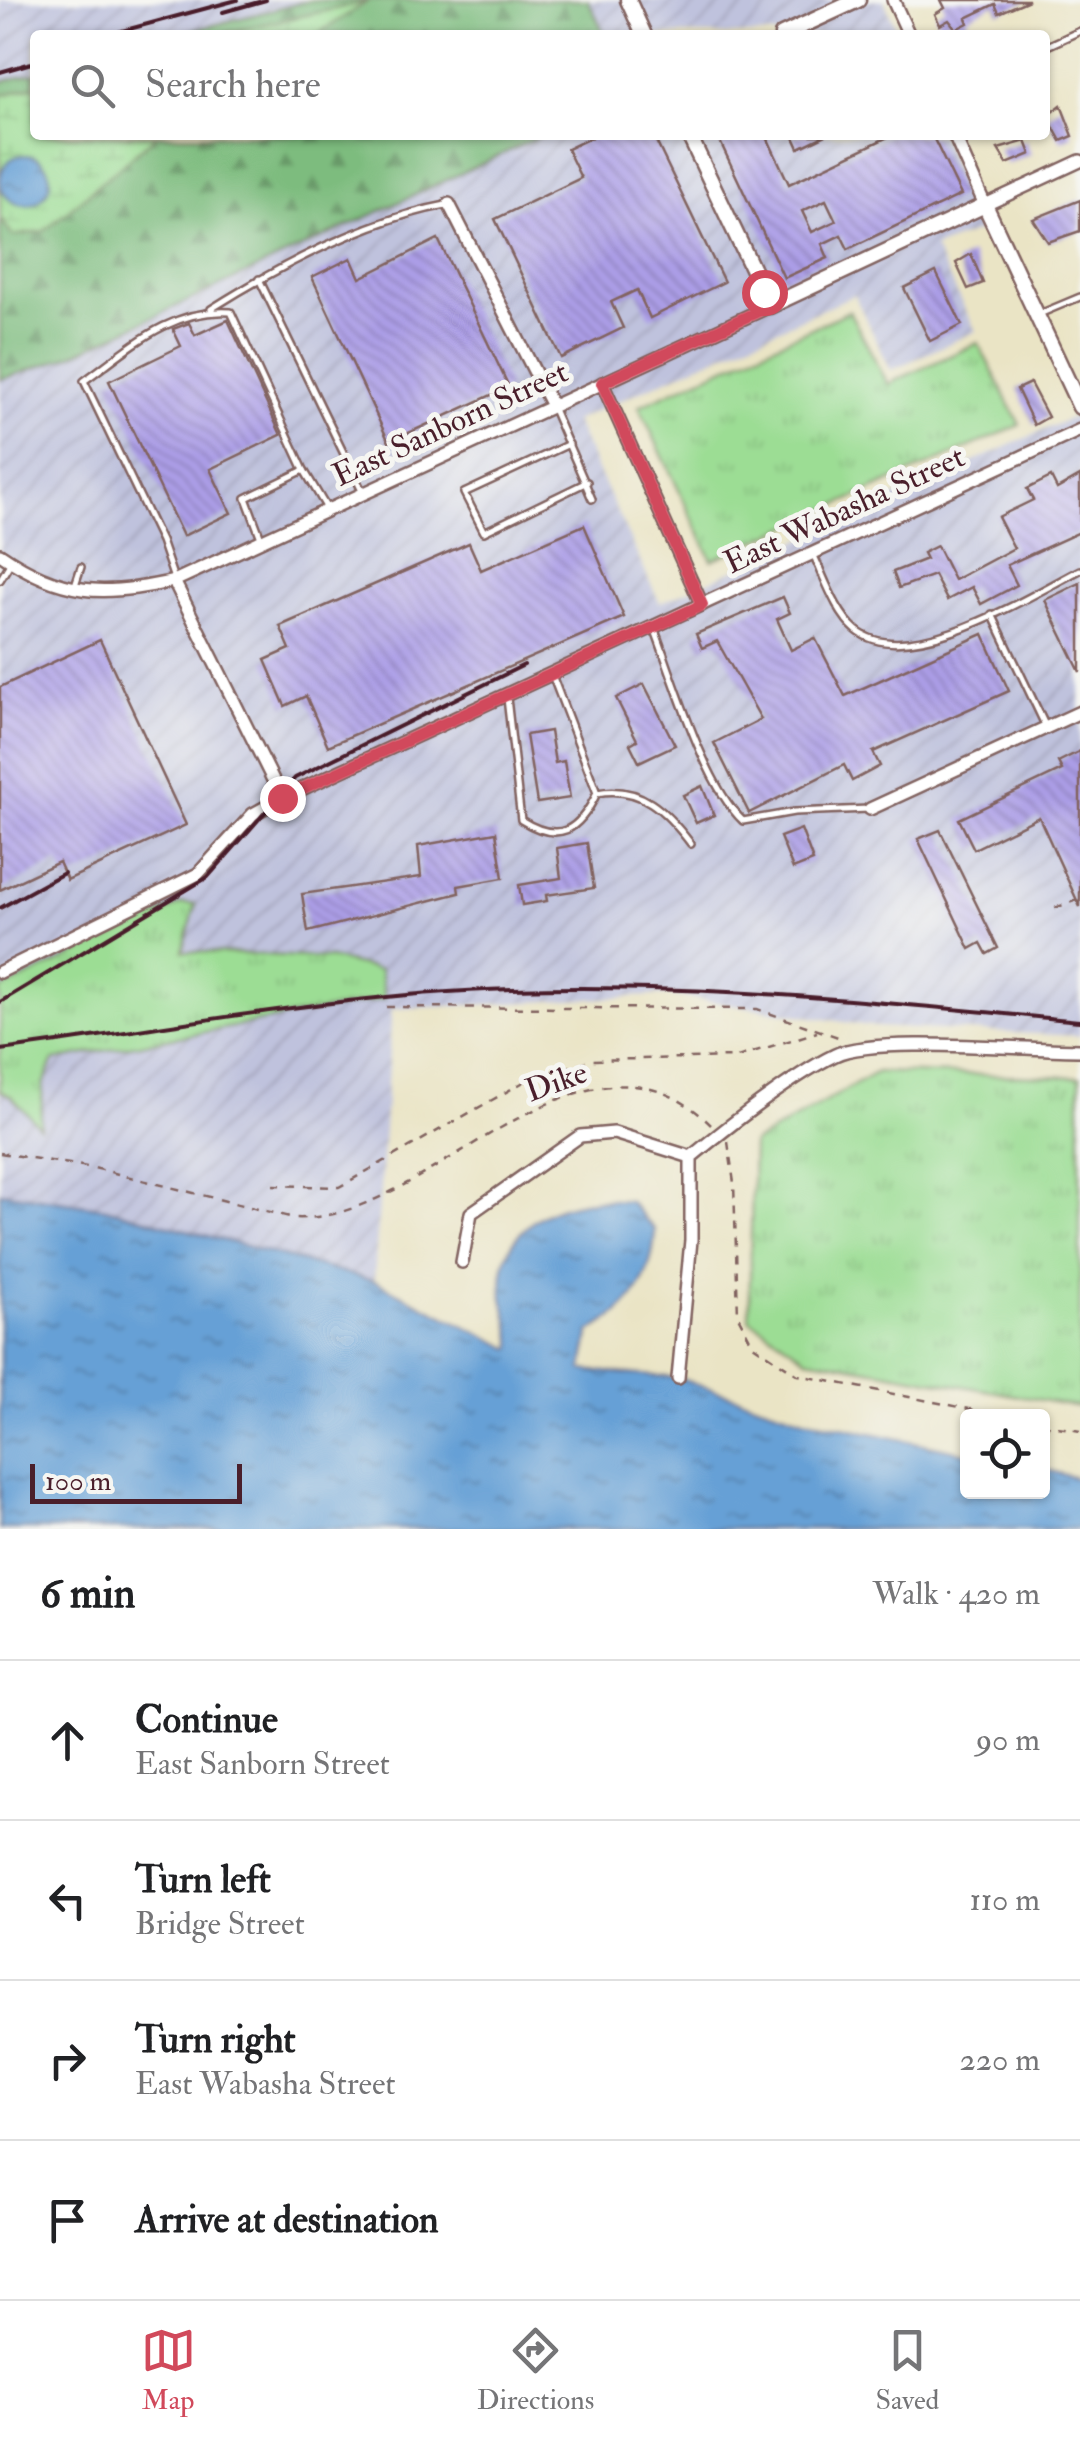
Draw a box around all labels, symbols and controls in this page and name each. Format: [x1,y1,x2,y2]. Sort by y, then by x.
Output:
search box [30,30,1050,140]
icon: search [65,58,120,113]
text: Search here [145,61,321,109]
route start [742,270,788,316]
street label: East Sanborn Street [326,352,574,496]
street label: East Wabasha Street [718,437,971,583]
route end [260,776,306,822]
street label: Dike [520,1052,593,1111]
map controls [960,1409,1050,1499]
button: locate [960,1409,1050,1499]
scale bar [30,1459,242,1504]
text: 100 m [45,1464,111,1499]
text: 6 min [40,1568,135,1620]
text: Walk · 420 m [872,1574,1040,1614]
text: Continue [135,1696,278,1744]
icon: ahead [40,1713,95,1768]
text: 90 m [976,1720,1040,1760]
text: East Sanborn Street [135,1744,390,1784]
text: Turn left [135,1856,271,1904]
icon: left [40,1873,95,1928]
text: 110 m [969,1880,1040,1920]
text: Bridge Street [135,1904,305,1944]
text: Turn right [135,2016,296,2064]
icon: right [40,2033,95,2088]
text: 220 m [960,2040,1040,2080]
text: East Wabasha Street [135,2064,396,2104]
icon: arrive [40,2193,95,2248]
text: Arrive at destination [135,2196,439,2244]
tab: Map [141,2323,196,2418]
tab: Directions [477,2323,594,2418]
tab: Saved [875,2323,939,2418]

